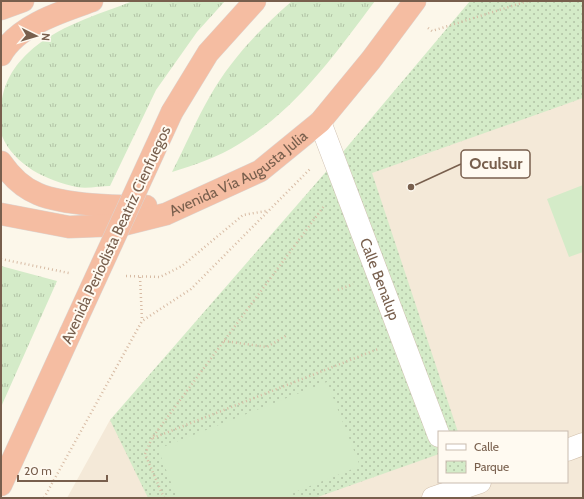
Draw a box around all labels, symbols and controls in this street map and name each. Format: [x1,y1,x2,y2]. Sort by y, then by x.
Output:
north arrow [16,16,56,56]
text: N [39,32,53,41]
street label: Avenida Periodista Beatriz Cienfuegos [58,123,174,347]
street label: Avenida Vía Augusta Julia [167,126,312,220]
callout: Oculsur [461,150,530,178]
text: Oculsur [469,154,523,173]
street label: Calle Benalup [356,235,403,323]
legend [438,431,568,483]
text: Calle [474,439,499,454]
scale bar [18,457,107,483]
text: Parque [474,459,509,474]
text: 20 m [24,463,52,478]

